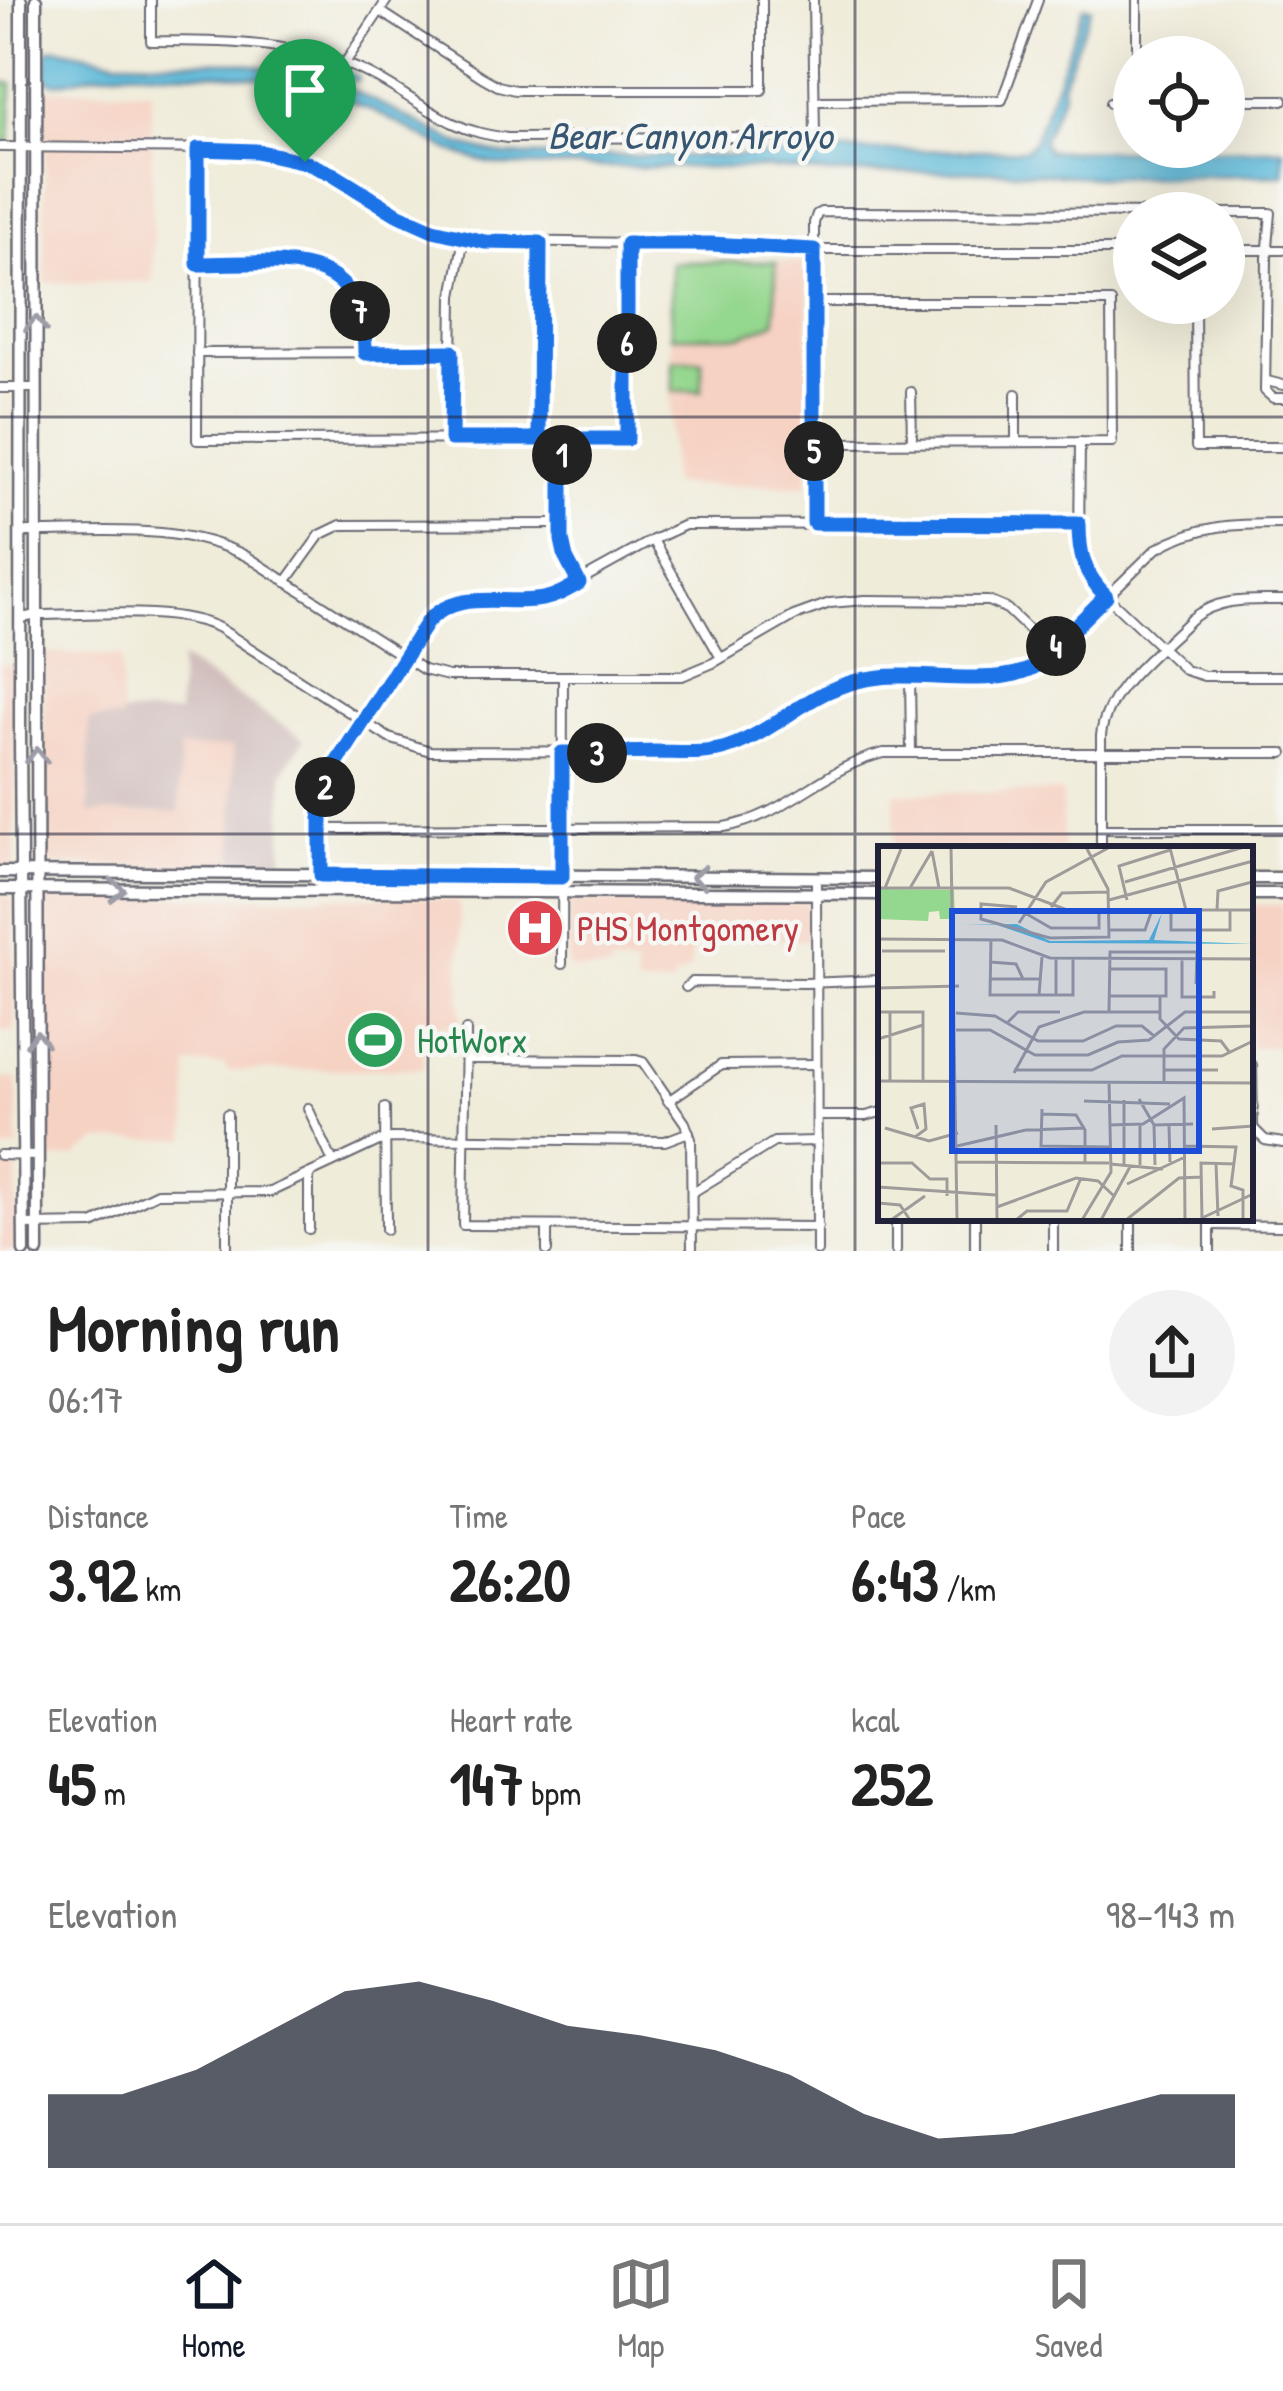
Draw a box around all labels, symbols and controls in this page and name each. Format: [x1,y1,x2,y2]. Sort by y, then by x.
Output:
map controls [1113,36,1245,324]
button: locate [1113,36,1245,168]
pin [254,39,356,162]
icon: arrive [272,57,338,123]
water label: Bear Canyon Arroyo [548,108,836,162]
button: layers [1113,192,1245,324]
pin: 7 [330,281,390,341]
text: 7 [352,289,368,333]
pin: 6 [597,313,657,373]
one-way arrow [23,314,49,332]
text: 6 [620,321,634,365]
pin: 5 [784,421,844,481]
pin: 1 [532,425,592,485]
text: 5 [807,429,821,473]
text: 1 [556,433,568,477]
pin: 4 [1026,616,1086,676]
text: 4 [1050,624,1062,668]
pin: 3 [567,723,627,783]
text: 3 [590,731,604,775]
one-way arrow [24,746,50,764]
pin: 2 [295,757,355,817]
text: 2 [317,765,333,809]
inset map [878,846,1253,1221]
one-way arrow [689,865,708,891]
one-way arrow [109,877,127,903]
hospital icon: PHS Montgomery [504,897,566,959]
place label: PHS Montgomery [577,903,799,952]
sports icon: HotWorx [344,1009,406,1071]
place label: HotWorx [417,1015,527,1064]
one-way arrow [24,1029,50,1047]
text: Morning run [48,1282,340,1372]
button: share [1109,1290,1235,1416]
text: 06:17 [48,1372,124,1425]
text: Distance [48,1494,149,1538]
text: Time [450,1494,508,1538]
text: Pace [851,1494,906,1538]
text: 3.92 [48,1538,138,1620]
text: 26:20 [450,1538,571,1620]
text: 6:43 [851,1538,939,1620]
text: km [138,1567,182,1611]
text: /km [939,1567,996,1611]
text: Elevation [48,1698,158,1742]
text: Heart rate [450,1698,573,1742]
text: kcal [851,1698,900,1742]
text: 45 [48,1742,96,1824]
text: 147 [450,1742,524,1824]
text: 252 [851,1742,933,1824]
text: m [96,1771,126,1815]
text: bpm [524,1771,581,1815]
text: Elevation [48,1887,178,1940]
text: 98–143 m [1106,1887,1235,1940]
tab: Home [181,2251,247,2367]
tab: Map [608,2251,674,2367]
tab: Saved [1035,2251,1102,2367]

